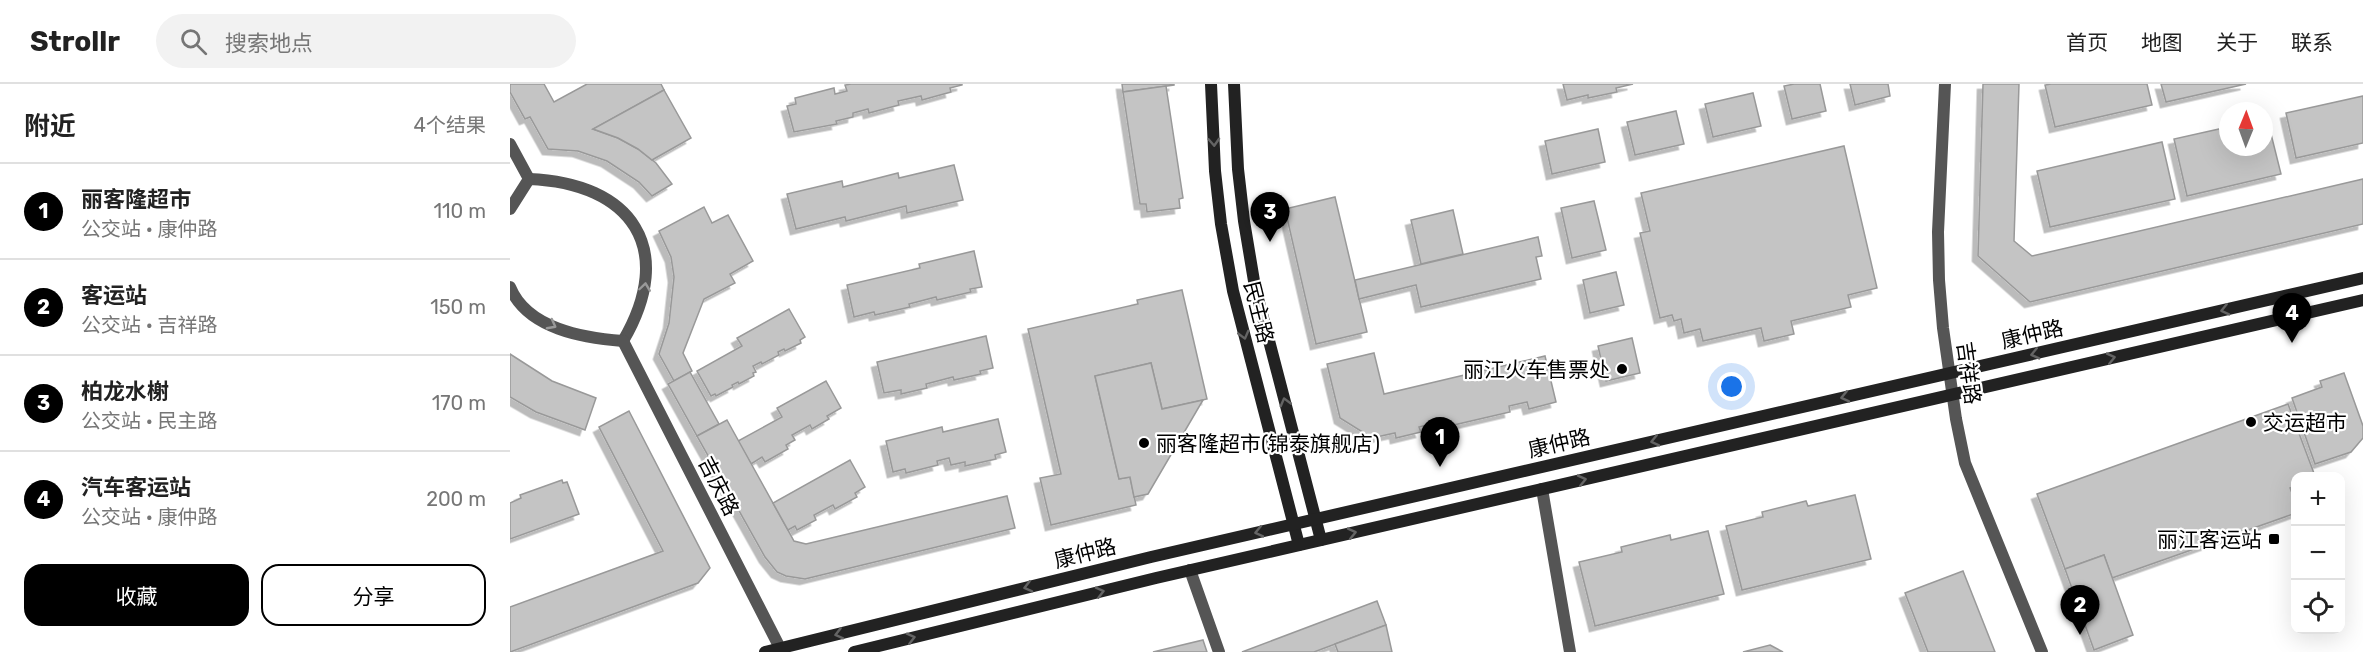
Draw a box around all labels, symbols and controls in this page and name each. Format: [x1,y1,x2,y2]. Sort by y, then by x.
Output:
search box [156,14,576,68]
text: Strollr [30,25,120,58]
icon: search [177,25,210,58]
text: 搜索地点 [225,30,313,57]
text: 首页 [2066,30,2108,55]
text: 地图 [2141,30,2183,55]
text: 关于 [2216,30,2258,55]
text: 联系 [2291,30,2333,55]
north arrow [2219,102,2273,156]
text: 附近 [24,111,76,142]
text: 4个结果 [414,113,486,137]
one-way arrow [1207,138,1220,147]
text: 丽客隆超市 [81,186,191,213]
pin: 3 [1250,192,1290,242]
text: 1 [39,199,48,223]
text: 110 m [434,199,486,223]
text: 公交站 · 康仲路 [81,217,217,241]
street label: 民主路 [1239,278,1279,346]
text: 客运站 [81,282,147,309]
one-way arrow [638,283,650,292]
pin: 4 [2272,294,2312,343]
text: 2 [37,295,50,319]
text: 150 m [430,295,486,319]
one-way arrow [2220,303,2230,316]
text: 公交站 · 吉祥路 [81,313,217,337]
street label: 康仲路 [1998,315,2066,353]
one-way arrow [546,318,556,329]
one-way arrow [1237,329,1249,339]
street label: 吉祥路 [1952,340,1986,406]
one-way arrow [2030,346,2040,359]
one-way arrow [2106,352,2116,365]
place label: 丽江火车售票处 [1463,357,1610,382]
marker: 丽江火车售票处 [1615,362,1629,376]
your location [1717,372,1746,401]
text: 柏龙水榭 [81,378,169,405]
one-way arrow [1840,390,1850,403]
text: 3 [37,391,50,415]
text: 170 m [432,391,486,415]
one-way arrow [1280,397,1293,407]
text: 公交站 · 民主路 [81,409,217,433]
place label: 交运超市 [2263,410,2347,435]
marker: 交运超市 [2244,415,2258,429]
pin: 1 [1420,418,1460,467]
street label: 康仲路 [1525,424,1593,462]
place label: 丽客隆超市(锦泰旗舰店) [1156,431,1380,456]
one-way arrow [1650,434,1660,447]
marker: 丽客隆超市(锦泰旗舰店) [1137,436,1151,450]
street label: 吉庆路 [694,452,744,520]
map controls [2291,472,2345,634]
button: + [2291,472,2345,526]
text: 汽车客运站 [81,474,191,501]
one-way arrow [1577,474,1587,487]
text: 4 [37,487,50,511]
text: 200 m [426,487,486,511]
text: 公交站 · 康仲路 [81,505,217,529]
one-way arrow [1254,525,1264,538]
button: − [2291,526,2345,580]
one-way arrow [1346,527,1356,540]
place label: 丽江客运站 [2157,527,2262,552]
marker: 丽江客运站 [2267,532,2281,546]
street label: 康仲路 [1051,533,1119,573]
button: 收藏 [24,564,249,626]
button: 分享 [261,564,486,626]
one-way arrow [1024,580,1034,593]
button: locate [2291,580,2345,634]
one-way arrow [1095,586,1105,599]
pin: 2 [2060,586,2100,635]
one-way arrow [834,626,844,639]
one-way arrow [906,633,916,646]

